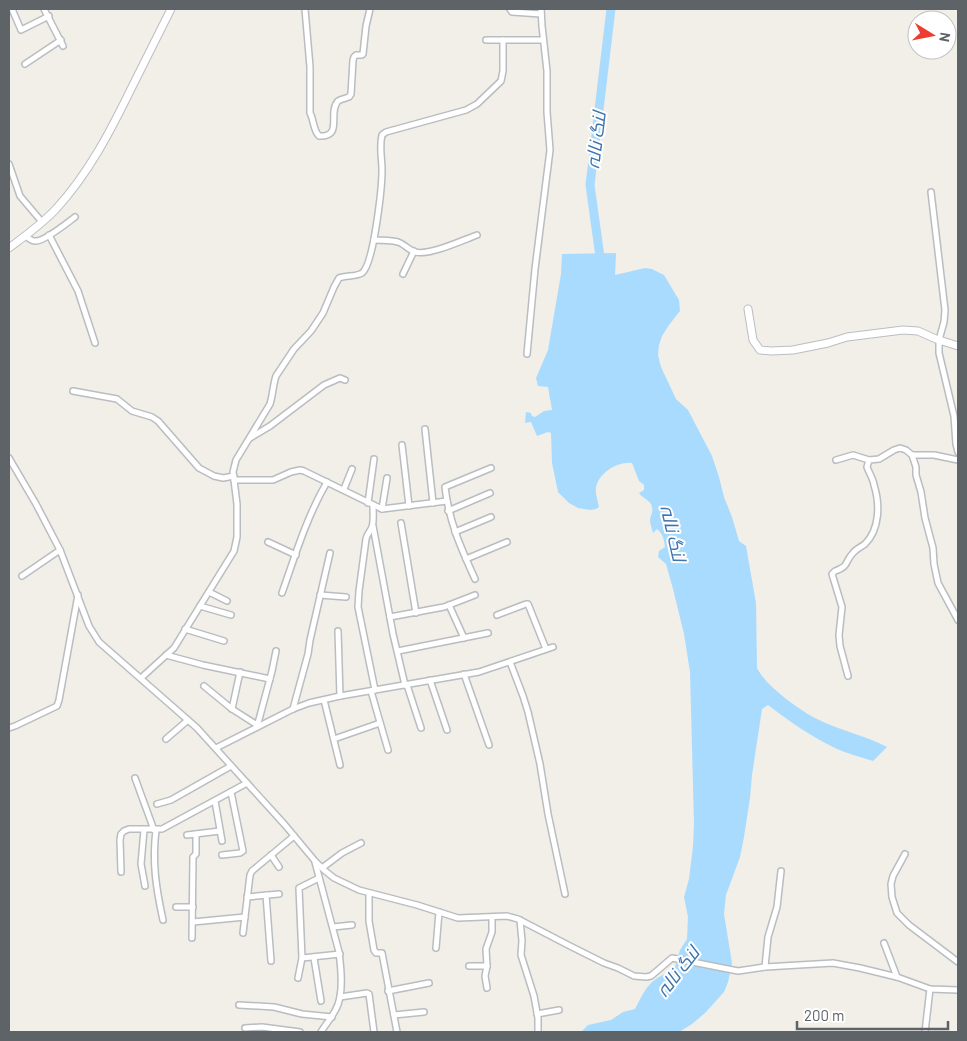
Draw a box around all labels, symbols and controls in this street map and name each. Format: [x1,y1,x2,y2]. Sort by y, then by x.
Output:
north arrow [907,10,957,60]
text: N [936,31,954,43]
water label: لنگ نالہ [580,108,610,170]
water label: لنگ نالہ [656,503,692,566]
water label: لنگ نالہ [650,939,705,1001]
scale bar [797,998,948,1030]
text: 200 m [804,1006,844,1024]

